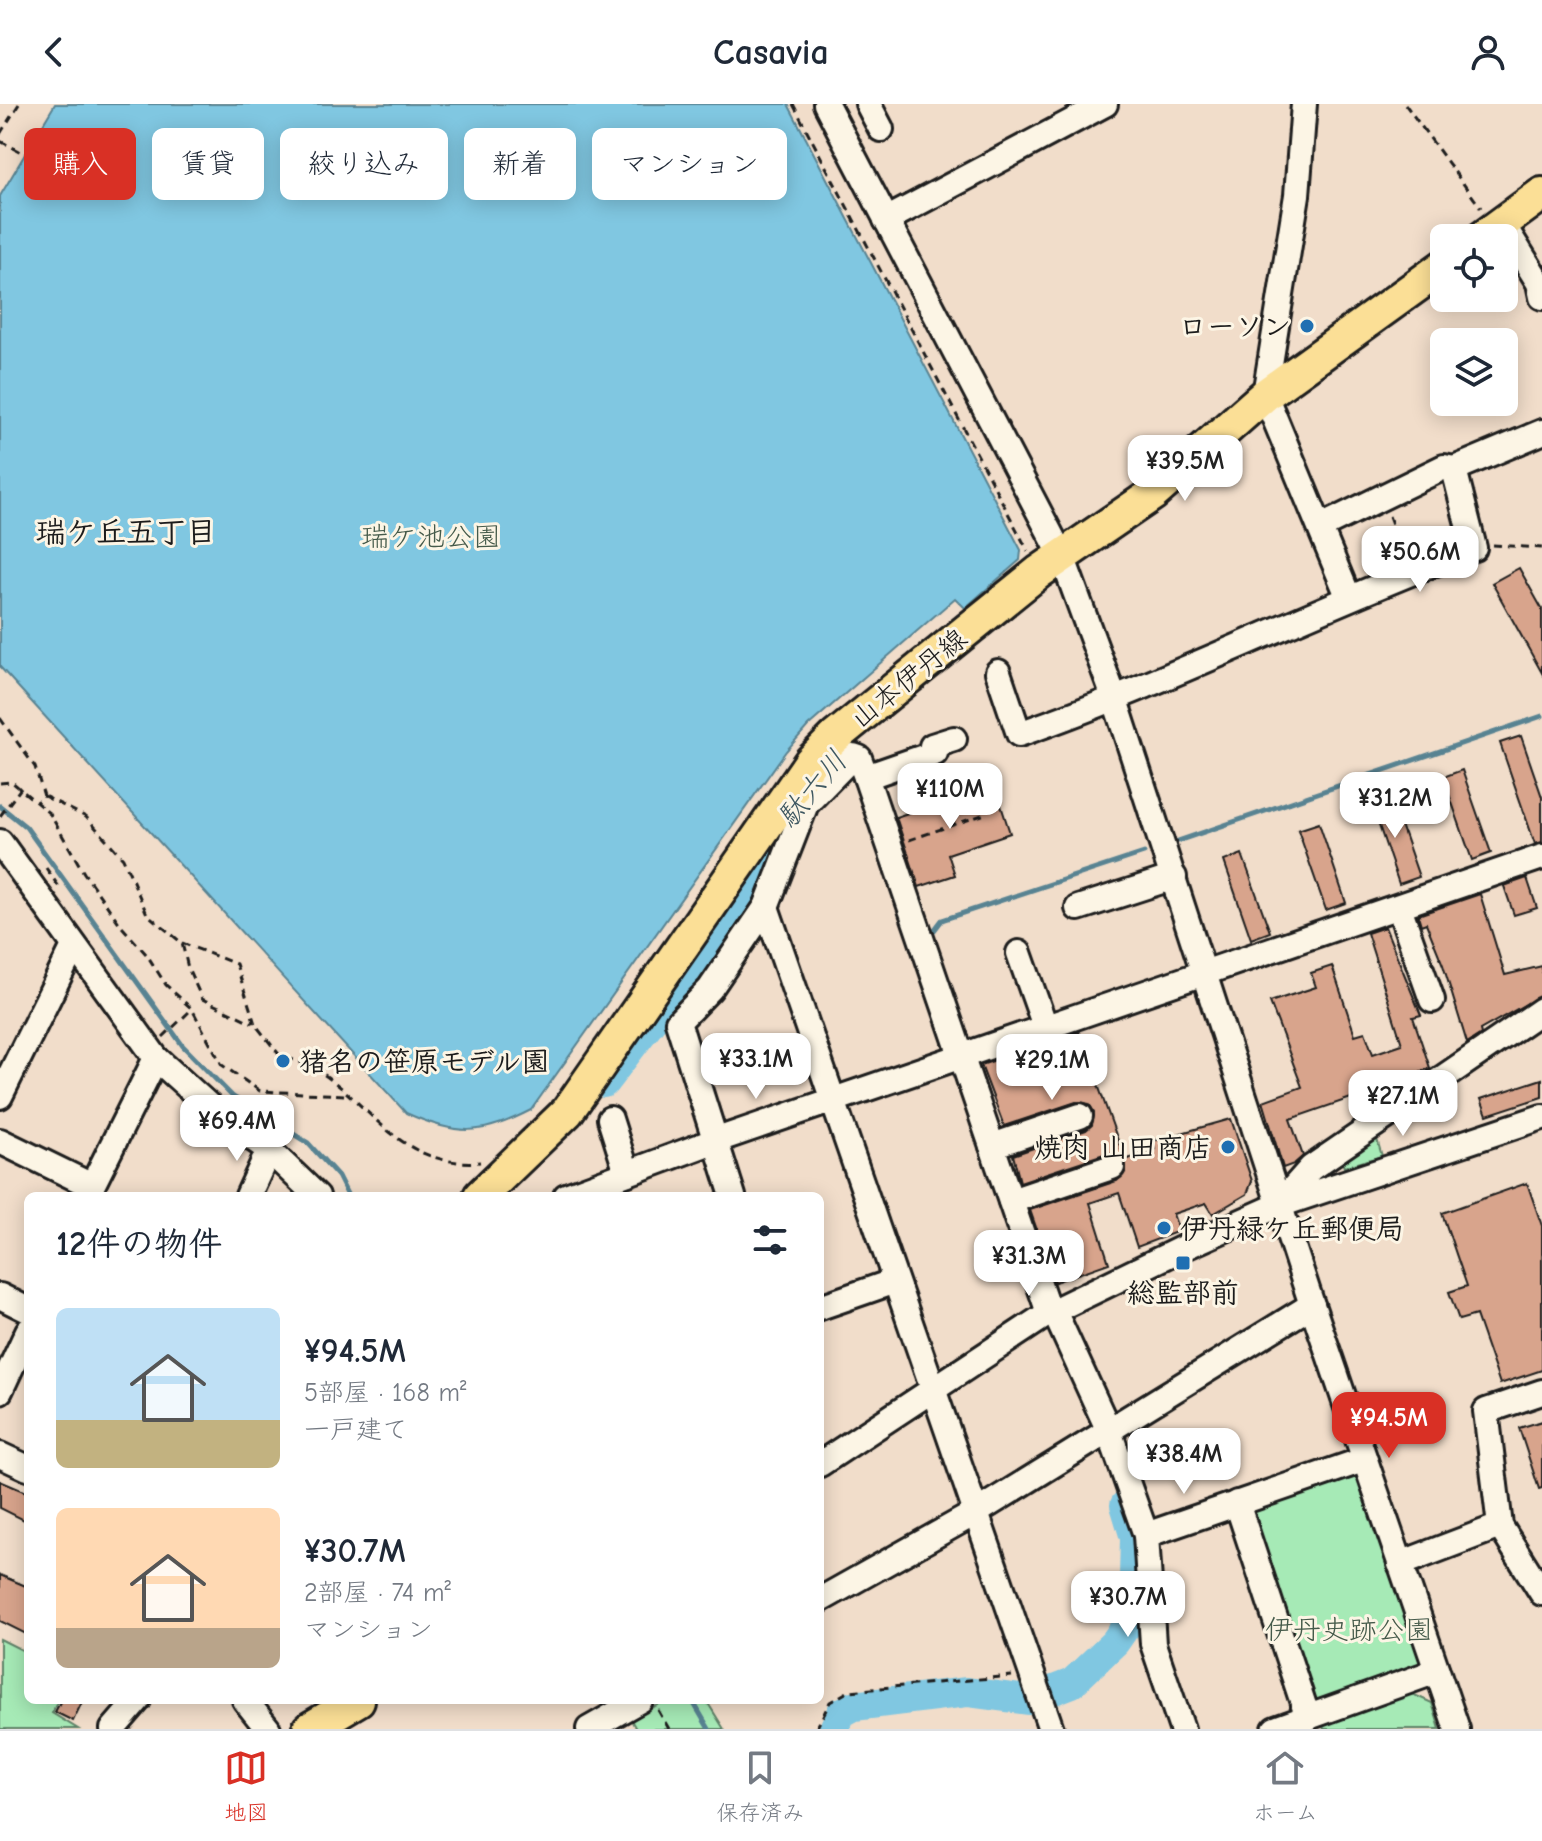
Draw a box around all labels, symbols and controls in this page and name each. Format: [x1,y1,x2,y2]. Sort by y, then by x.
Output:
icon: back [32,30,76,74]
icon: person [1466,30,1510,74]
text: Casavia [713,32,829,73]
chip: 購入 [24,128,136,200]
chip: 賃貸 [152,128,264,200]
chip: 絞り込み [280,128,448,200]
chip: 新着 [464,128,576,200]
chip: マンション [592,128,787,200]
map controls [1430,224,1518,416]
button: locate [1430,224,1518,312]
place label: ローソン [1179,311,1291,343]
marker: ローソン [1298,317,1316,335]
button: layers [1430,328,1518,416]
pin: ¥39.5M [1120,435,1250,503]
text: ¥39.5M [1146,446,1224,476]
district label: 瑞ケ丘五丁目 [36,515,216,550]
park label: 瑞ケ池公園 [361,521,501,553]
pin: ¥50.6M [1355,526,1485,594]
text: ¥50.6M [1380,537,1460,567]
street label: 山本伊丹線 [844,622,973,735]
water label: 駄六川 [770,744,855,835]
pin: ¥110M [894,763,1006,831]
pin: ¥31.2M [1330,772,1460,840]
text: ¥110M [915,774,985,804]
text: ¥31.2M [1358,783,1432,813]
pin: ¥33.1M [691,1033,821,1101]
pin: ¥29.1M [987,1034,1117,1102]
text: ¥33.1M [719,1044,793,1074]
text: ¥29.1M [1014,1045,1090,1075]
place label: 猪名の笹原モデル園 [299,1046,549,1078]
marker: 猪名の笹原モデル園 [274,1052,292,1070]
pin: ¥27.1M [1338,1070,1468,1138]
text: ¥27.1M [1366,1081,1440,1111]
pin: ¥69.4M [172,1095,302,1163]
text: ¥69.4M [198,1106,276,1136]
place label: 焼肉 山田商店 [1034,1132,1212,1164]
marker: 焼肉 山田商店 [1219,1138,1237,1156]
place label: 伊丹緑ケ丘郵便局 [1180,1213,1404,1245]
icon: filters [748,1218,792,1262]
marker: 伊丹緑ケ丘郵便局 [1155,1219,1173,1237]
text: 12件の物件 [56,1224,222,1264]
pin: ¥31.3M [964,1230,1094,1298]
text: ¥31.3M [992,1241,1066,1271]
marker: 総監部前 [1174,1254,1192,1272]
place label: 総監部前 [1127,1277,1239,1309]
text: ¥94.5M [304,1331,406,1371]
icon: home [120,1340,216,1436]
text: 5部屋 · 168 m² [304,1378,466,1408]
pin: ¥94.5M [1324,1392,1454,1460]
text: ¥94.5M [1350,1403,1428,1433]
text: 一戸建て [304,1415,408,1445]
pin: ¥38.4M [1119,1428,1249,1496]
text: ¥38.4M [1146,1439,1222,1469]
text: ¥30.7M [304,1531,406,1571]
icon: home [120,1540,216,1636]
pin: ¥30.7M [1063,1571,1193,1639]
text: 2部屋 · 74 m² [304,1578,451,1608]
text: ¥30.7M [1089,1582,1167,1612]
park label: 伊丹史跡公園 [1265,1614,1433,1646]
text: マンション [304,1615,433,1645]
tab: 地図 [224,1746,268,1826]
tab: 保存済み [716,1746,804,1826]
tab: ホーム [1253,1746,1318,1826]

